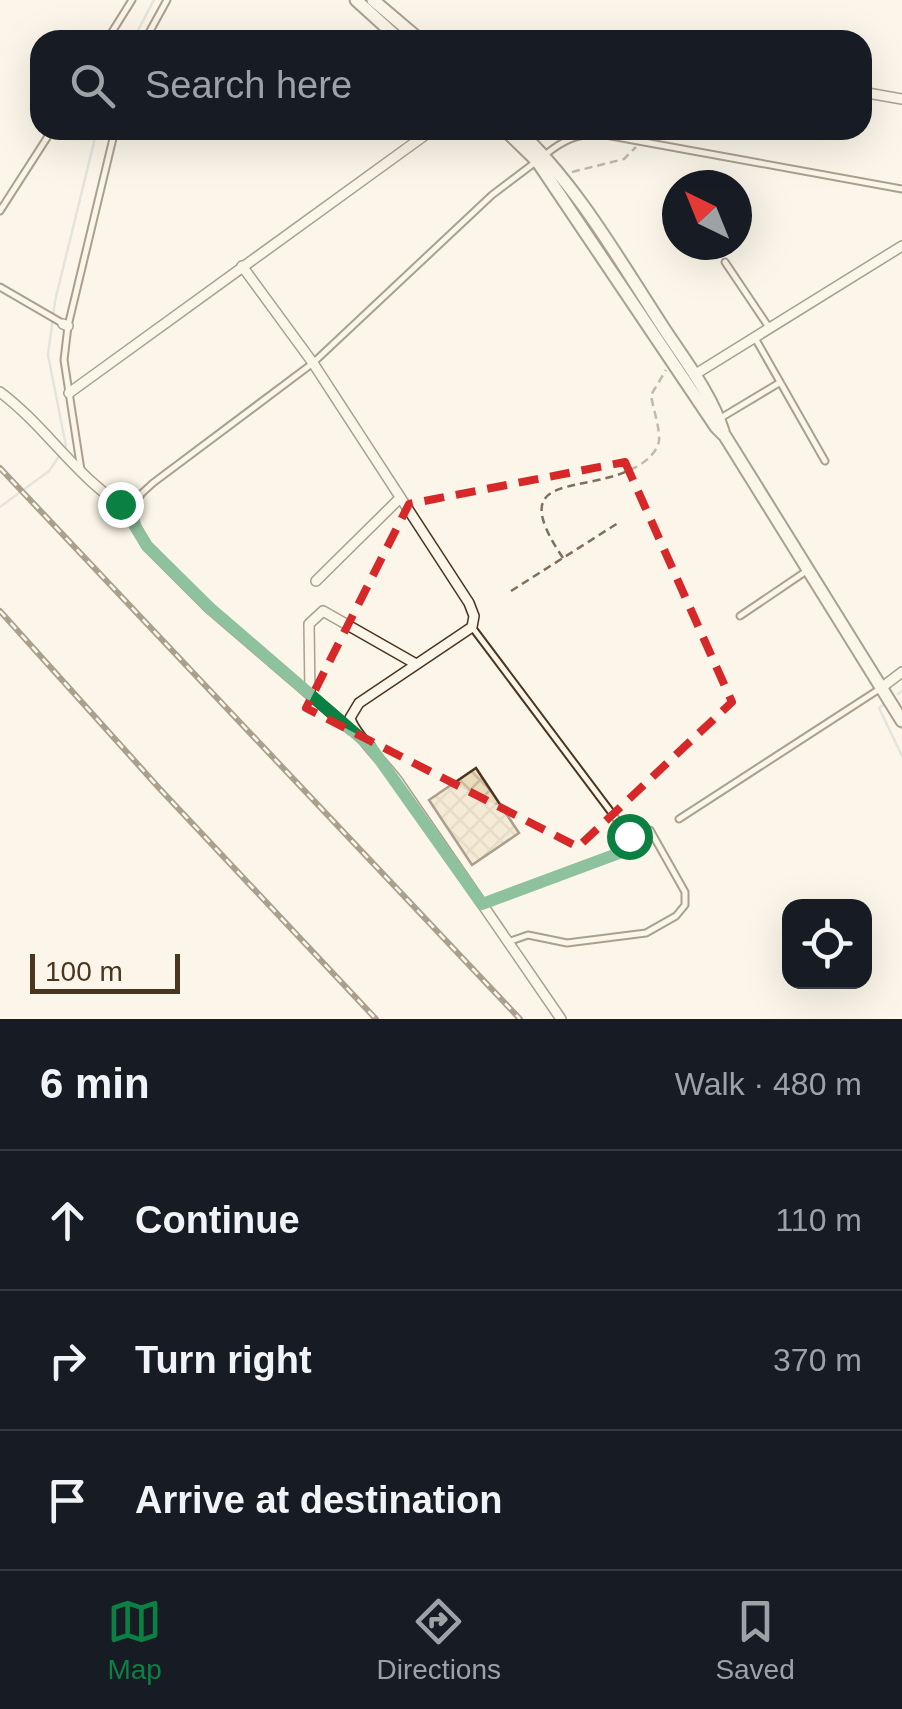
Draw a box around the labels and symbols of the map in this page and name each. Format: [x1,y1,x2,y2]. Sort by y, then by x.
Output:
north arrow [662,170,752,260]
route end [98,482,144,528]
route start [607,814,653,860]
scale bar [30,949,180,994]

